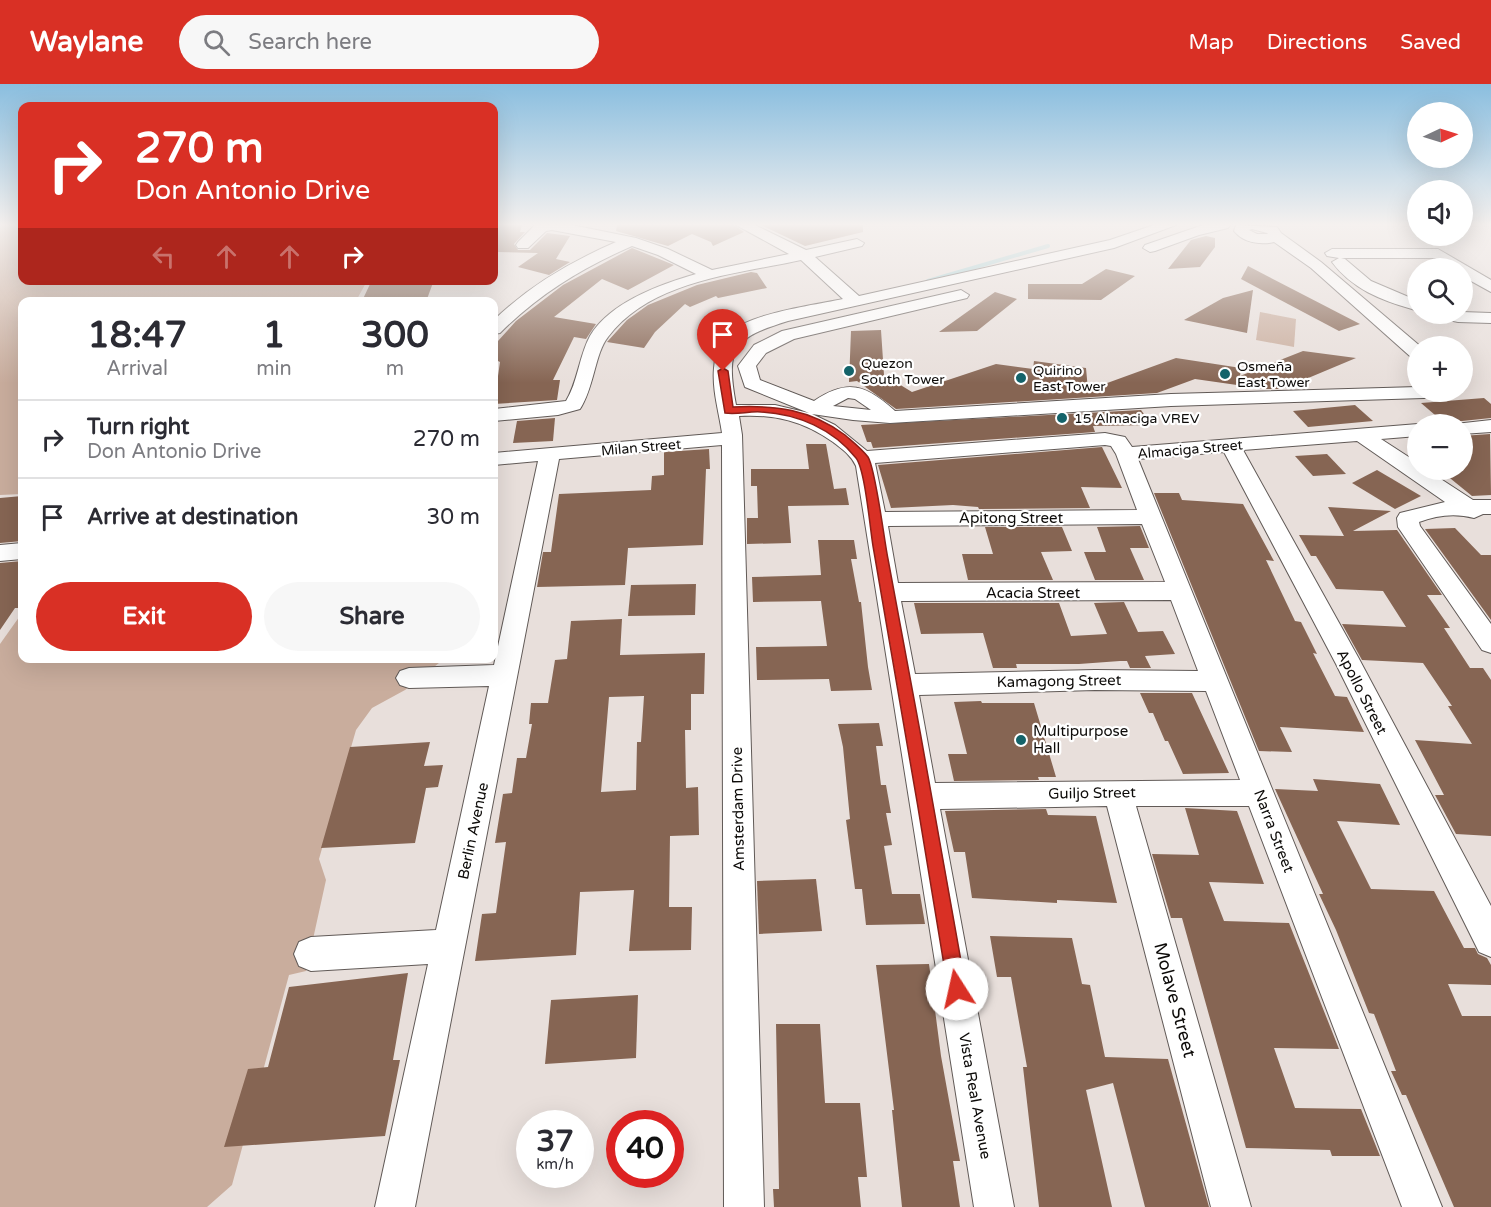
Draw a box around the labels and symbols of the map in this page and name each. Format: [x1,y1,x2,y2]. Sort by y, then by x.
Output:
north arrow [1407,102,1473,168]
pin [697,309,748,371]
place label: Quezon South Tower [861,355,945,388]
place label: Osmeña East Tower [1237,358,1310,391]
place label: Quirino East Tower [1033,362,1106,395]
marker: Quezon South Tower [842,364,856,378]
marker: Osmeña East Tower [1218,367,1232,381]
marker: Quirino East Tower [1014,371,1028,385]
place label: 15 Almaciga VREV [1074,410,1200,427]
marker: 15 Almaciga VREV [1055,411,1069,425]
street label: Milan Street [600,435,682,459]
street label: Almaciga Street [1137,436,1244,463]
street label: Apitong Street [959,509,1063,527]
street label: Acacia Street [986,584,1080,602]
street label: Apollo Street [1333,646,1391,738]
street label: Kamagong Street [997,671,1122,691]
place label: Multipurpose Hall [1033,722,1128,757]
marker: Multipurpose Hall [1014,733,1028,747]
street label: Amsterdam Drive [728,747,748,871]
street label: Berlin Avenue [454,781,492,881]
street label: Guiljo Street [1048,783,1136,803]
street label: Narra Street [1250,787,1298,875]
street label: Molave Street [1149,940,1201,1060]
position arrow [925,957,989,1021]
street label: Vista Real Avenue [955,1031,995,1161]
speed limit sign: 40 [606,1110,684,1188]

